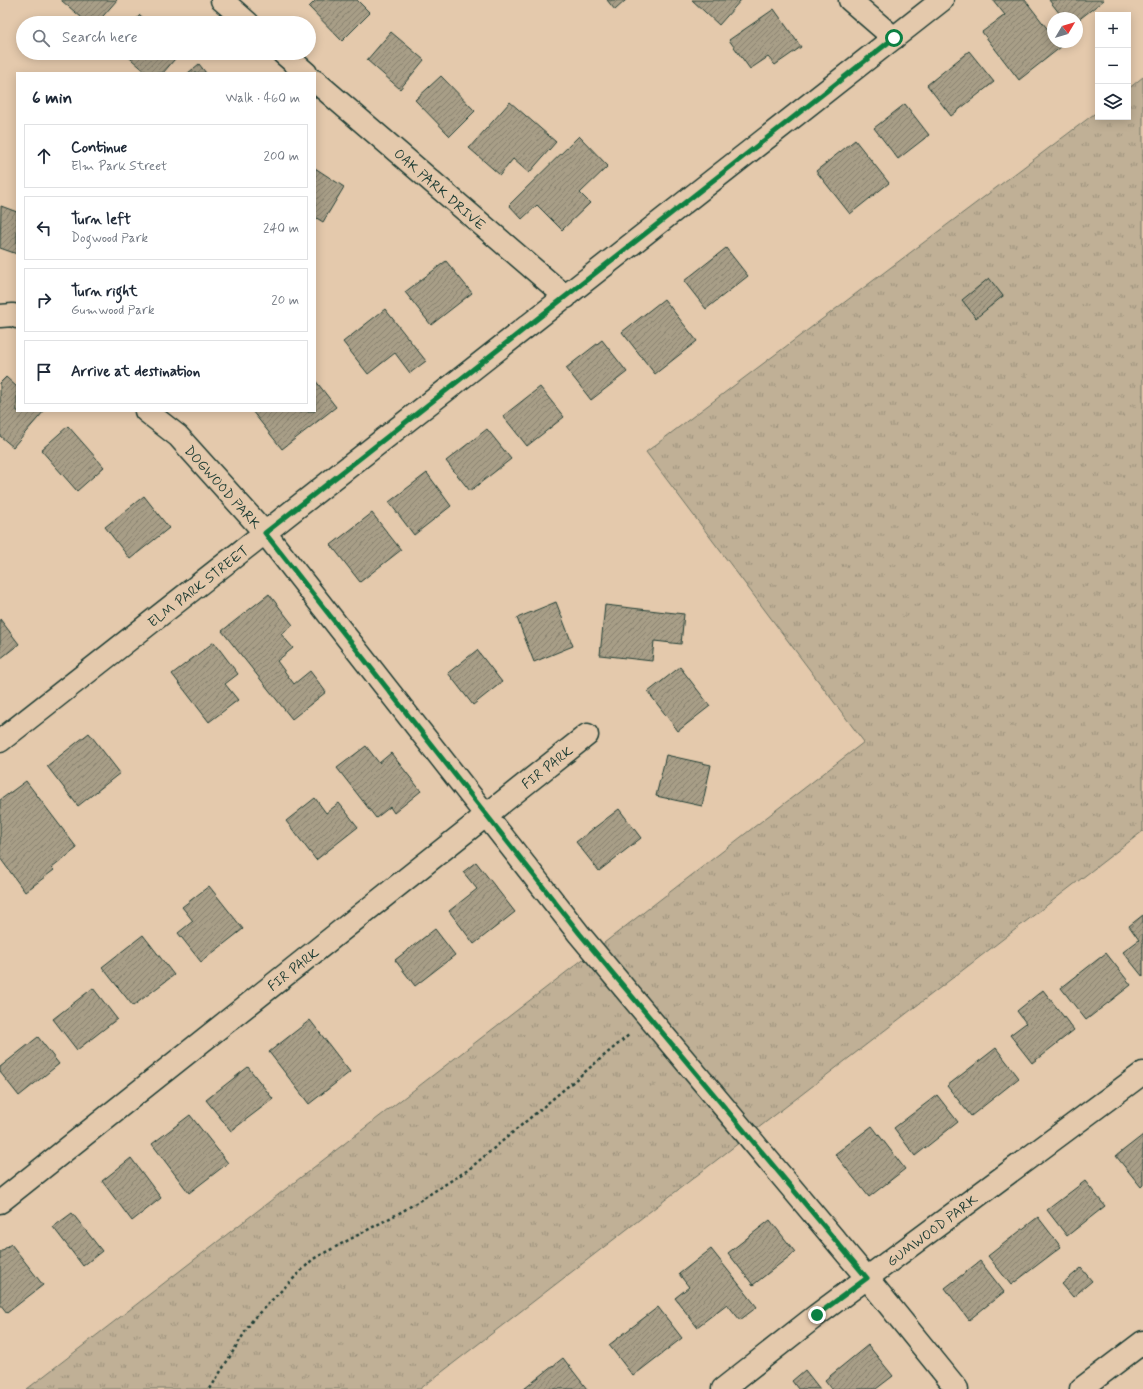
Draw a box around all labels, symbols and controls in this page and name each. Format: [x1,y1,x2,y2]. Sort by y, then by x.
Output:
north arrow [1047,12,1083,48]
map controls [1095,12,1131,120]
button: + [1095,12,1131,48]
search box [16,16,316,60]
icon: search [30,27,52,49]
text: Search here [62,28,138,48]
route start [885,29,903,47]
button: − [1095,48,1131,84]
button: layers [1095,84,1131,120]
text: 6 min [32,87,72,109]
text: Walk · 460 m [225,90,300,107]
text: Continue [71,138,127,158]
icon: ahead [33,145,55,167]
street label: OAK PARK DRIVE [390,145,489,235]
text: 200 m [264,148,299,165]
text: Elm Park Street [71,158,167,175]
text: Turn left [71,210,131,230]
icon: left [33,217,55,239]
text: 240 m [263,220,299,237]
text: Dogwood Park [71,230,148,247]
text: Turn right [71,282,138,302]
icon: right [33,289,55,311]
text: 20 m [271,292,299,309]
text: Gumwood Park [71,302,154,319]
icon: arrive [33,361,55,383]
text: Arrive at destination [71,362,200,382]
street label: DOGWOOD PARK [180,442,265,533]
street label: ELM PARK STREET [145,542,253,632]
street label: FIR PARK [518,742,577,794]
street label: FIR PARK [264,944,323,996]
street label: GUMWOOD PARK [883,1191,982,1271]
route end [808,1306,826,1324]

